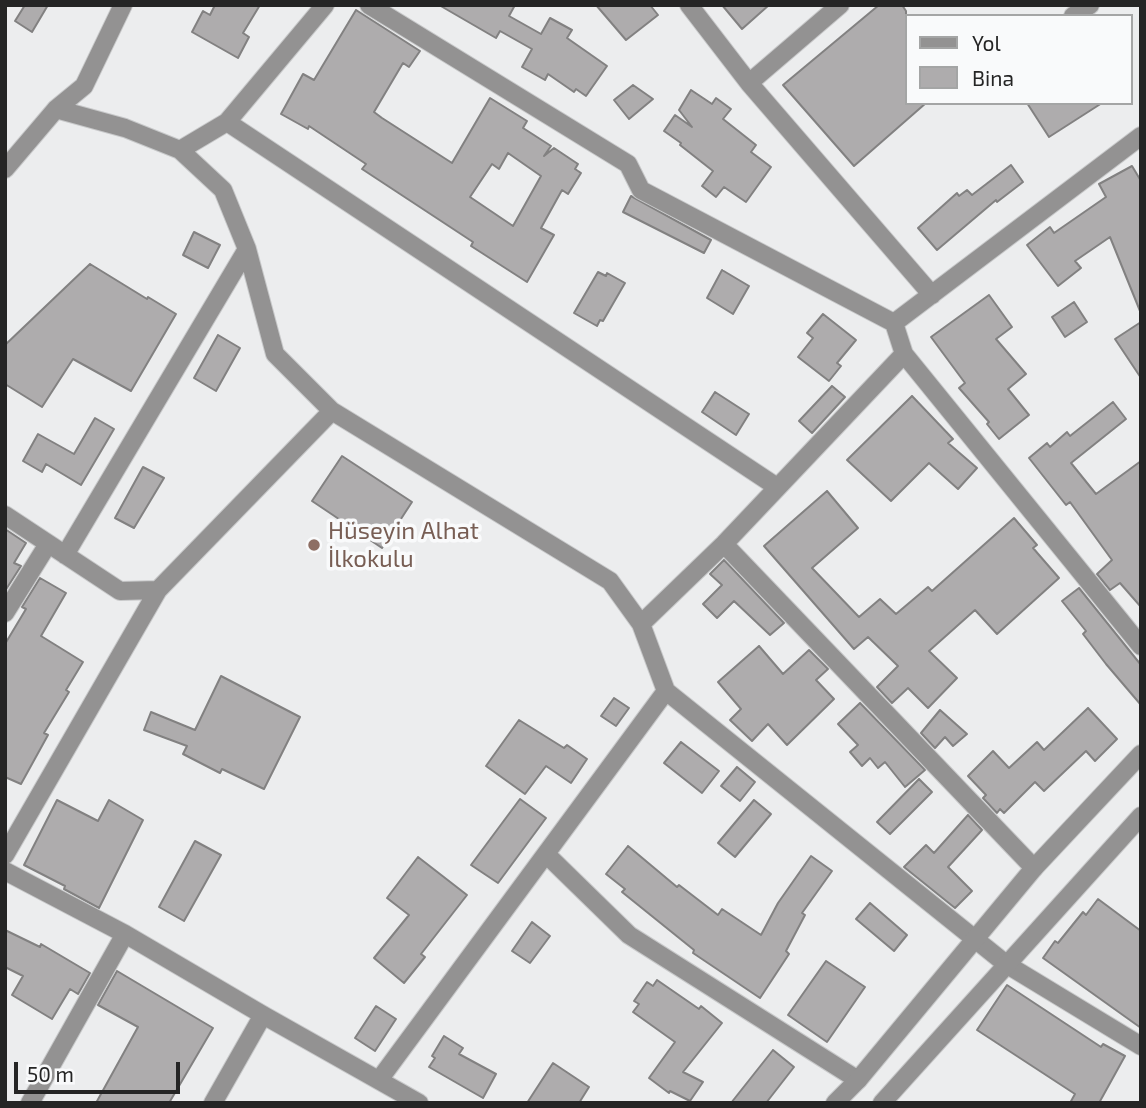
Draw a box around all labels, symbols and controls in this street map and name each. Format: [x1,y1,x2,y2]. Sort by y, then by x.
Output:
legend [904,14,1132,105]
text: Yol [972,30,1001,55]
text: Bina [972,65,1014,90]
place label: Hüseyin Alhat İlkokulu [328,517,479,573]
marker: Hüseyin Alhat İlkokulu [306,537,322,553]
scale bar [18,1048,184,1092]
text: 50 m [27,1061,74,1086]

